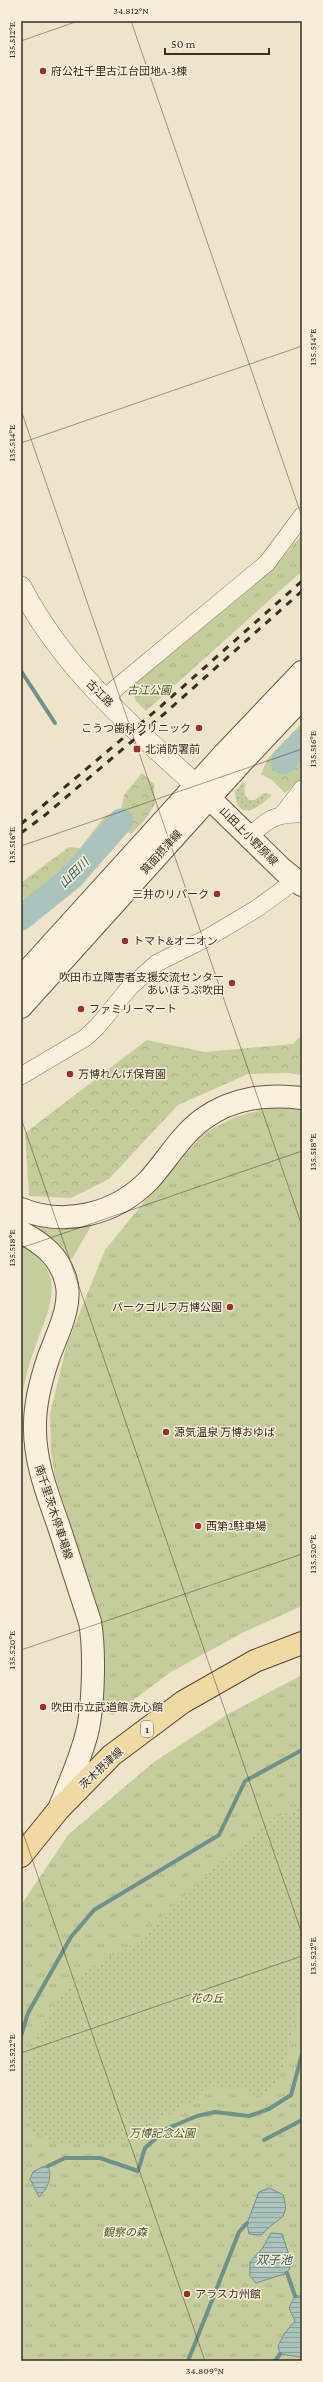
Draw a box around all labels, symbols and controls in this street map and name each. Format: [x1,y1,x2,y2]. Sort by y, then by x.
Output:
text: 34.812°N [113,5,149,16]
text: 135.512°E [6,21,17,58]
scale bar [165,30,269,56]
text: 50 m [171,37,196,51]
place label: 府公社千里古江台団地A-3棟 [51,65,187,77]
marker: 府公社千里古江台団地A-3棟 [38,66,48,76]
text: 135.514°E [307,328,318,365]
text: 135.514°E [6,424,17,461]
street label: 古江路 [84,677,116,709]
park label: 古江公園 [127,684,173,696]
place label: こうつ歯科クリニック [81,722,191,734]
marker: こうつ歯科クリニック [194,723,204,733]
text: 135.516°E [307,730,318,767]
place label: 北消防署前 [145,743,200,755]
marker: 北消防署前 [132,744,142,754]
street label: 山田上小野原線 [218,805,280,867]
text: 135.516°E [6,826,17,863]
street label: 箕面摂津線 [138,828,184,876]
water label: 山田川 [56,854,93,891]
place label: 三井のリパーク [132,888,209,900]
marker: 三井のリパーク [212,889,222,899]
place label: トマト&オニオン [133,935,218,947]
marker: トマト&オニオン [120,936,130,946]
place label: 吹田市立障害者支援交流センター あいほうぷ吹田 [59,971,224,996]
marker: 吹田市立障害者支援交流センター あいほうぷ吹田 [227,978,237,988]
place label: ファミリーマート [89,1003,177,1015]
marker: ファミリーマート [76,1004,86,1014]
place label: 万博れんげ保育園 [78,1068,166,1080]
marker: 万博れんげ保育園 [65,1069,75,1079]
text: 135.518°E [307,1133,318,1171]
text: 135.518°E [6,1229,17,1267]
place label: パークゴルフ万博公園 [112,1301,222,1313]
marker: パークゴルフ万博公園 [225,1302,235,1312]
place label: 源気温泉 万博おゆば [174,1426,275,1438]
marker: 源気温泉 万博おゆば [161,1427,171,1437]
street label: 南千里茨木停車場線 [33,1463,75,1561]
place label: 西第2駐車場 [206,1520,266,1532]
marker: 西第2駐車場 [193,1521,203,1531]
text: 135.520°E [307,1534,318,1573]
text: 135.520°E [6,1630,17,1669]
place label: 吹田市立武道館 洗心館 [51,1701,163,1713]
marker: 吹田市立武道館 洗心館 [38,1702,48,1712]
road number: 1 [141,1721,153,1737]
street label: 茨木摂津線 [77,1745,125,1791]
text: 135.522°E [307,1937,318,1975]
park label: 花の丘 [191,1992,224,2004]
text: 135.522°E [6,2034,17,2072]
park label: 万博記念公園 [129,2127,197,2139]
park label: 観察の森 [103,2226,148,2238]
water label: 双子池 [256,2253,293,2267]
place label: アラスカ州館 [195,2288,261,2300]
marker: アラスカ州館 [182,2289,192,2299]
text: 34.809°N [186,2365,225,2376]

